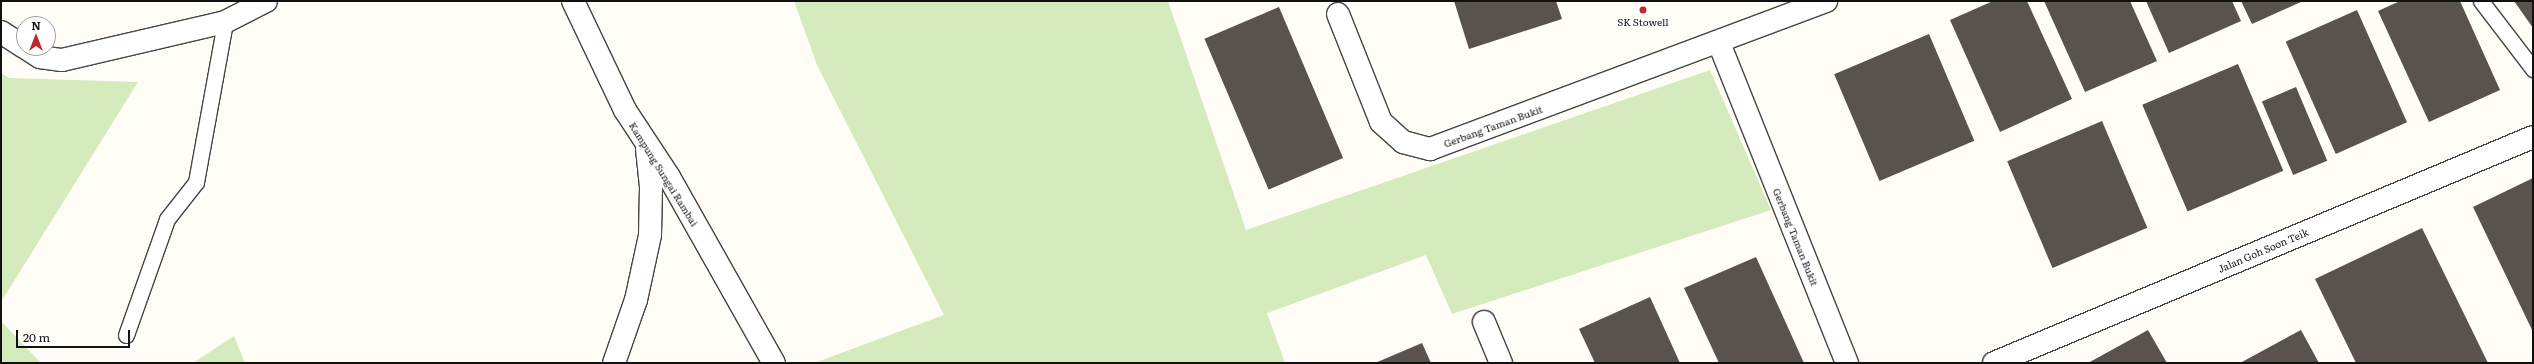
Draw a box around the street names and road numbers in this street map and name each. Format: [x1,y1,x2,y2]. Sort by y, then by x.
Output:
street label: Gerbang Taman Bukit [1442,103,1544,149]
street label: Kampung Sungai Rambai [627,120,701,228]
street label: Gerbang Taman Bukit [1771,186,1821,288]
street label: Jalan Goh Soon Teik [2216,225,2310,275]

